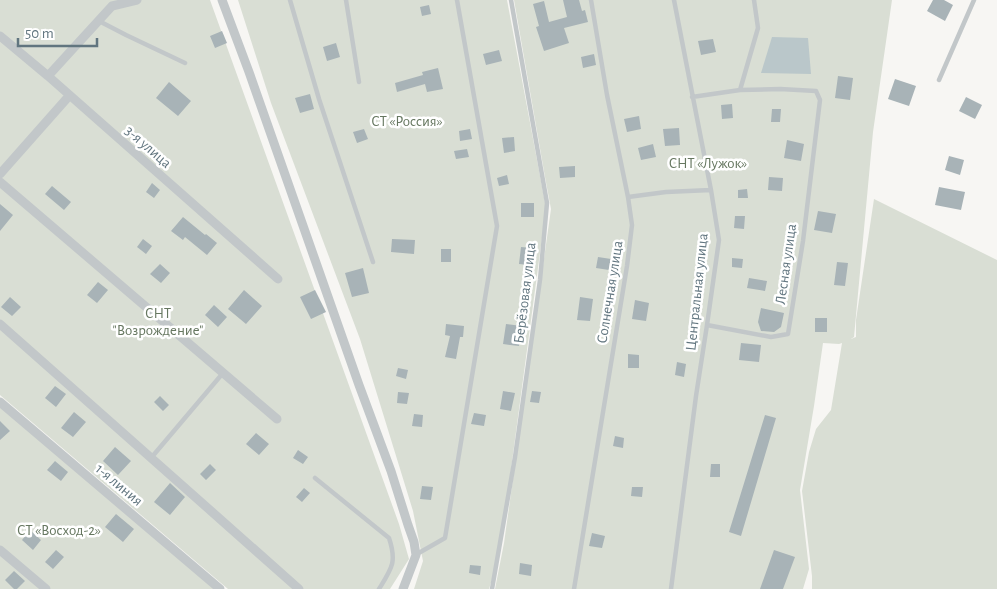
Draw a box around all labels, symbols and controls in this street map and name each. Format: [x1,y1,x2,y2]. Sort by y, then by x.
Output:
scale bar [18,15,96,47]
text: 50 m [25,26,54,41]
park label: СТ «Россия» [371,114,443,129]
street label: 3-я улица [122,123,174,171]
park label: СНТ «Лужок» [669,156,747,171]
street label: Лесная улица [773,223,799,305]
street label: Центральная улица [683,232,711,351]
street label: Солнечная улица [594,239,626,344]
street label: Берёзовая улица [511,241,539,344]
park label: СНТ "Возрождение" [112,306,204,338]
street label: 1-я линия [93,461,145,509]
park label: СТ «Восход-2» [17,523,101,538]

